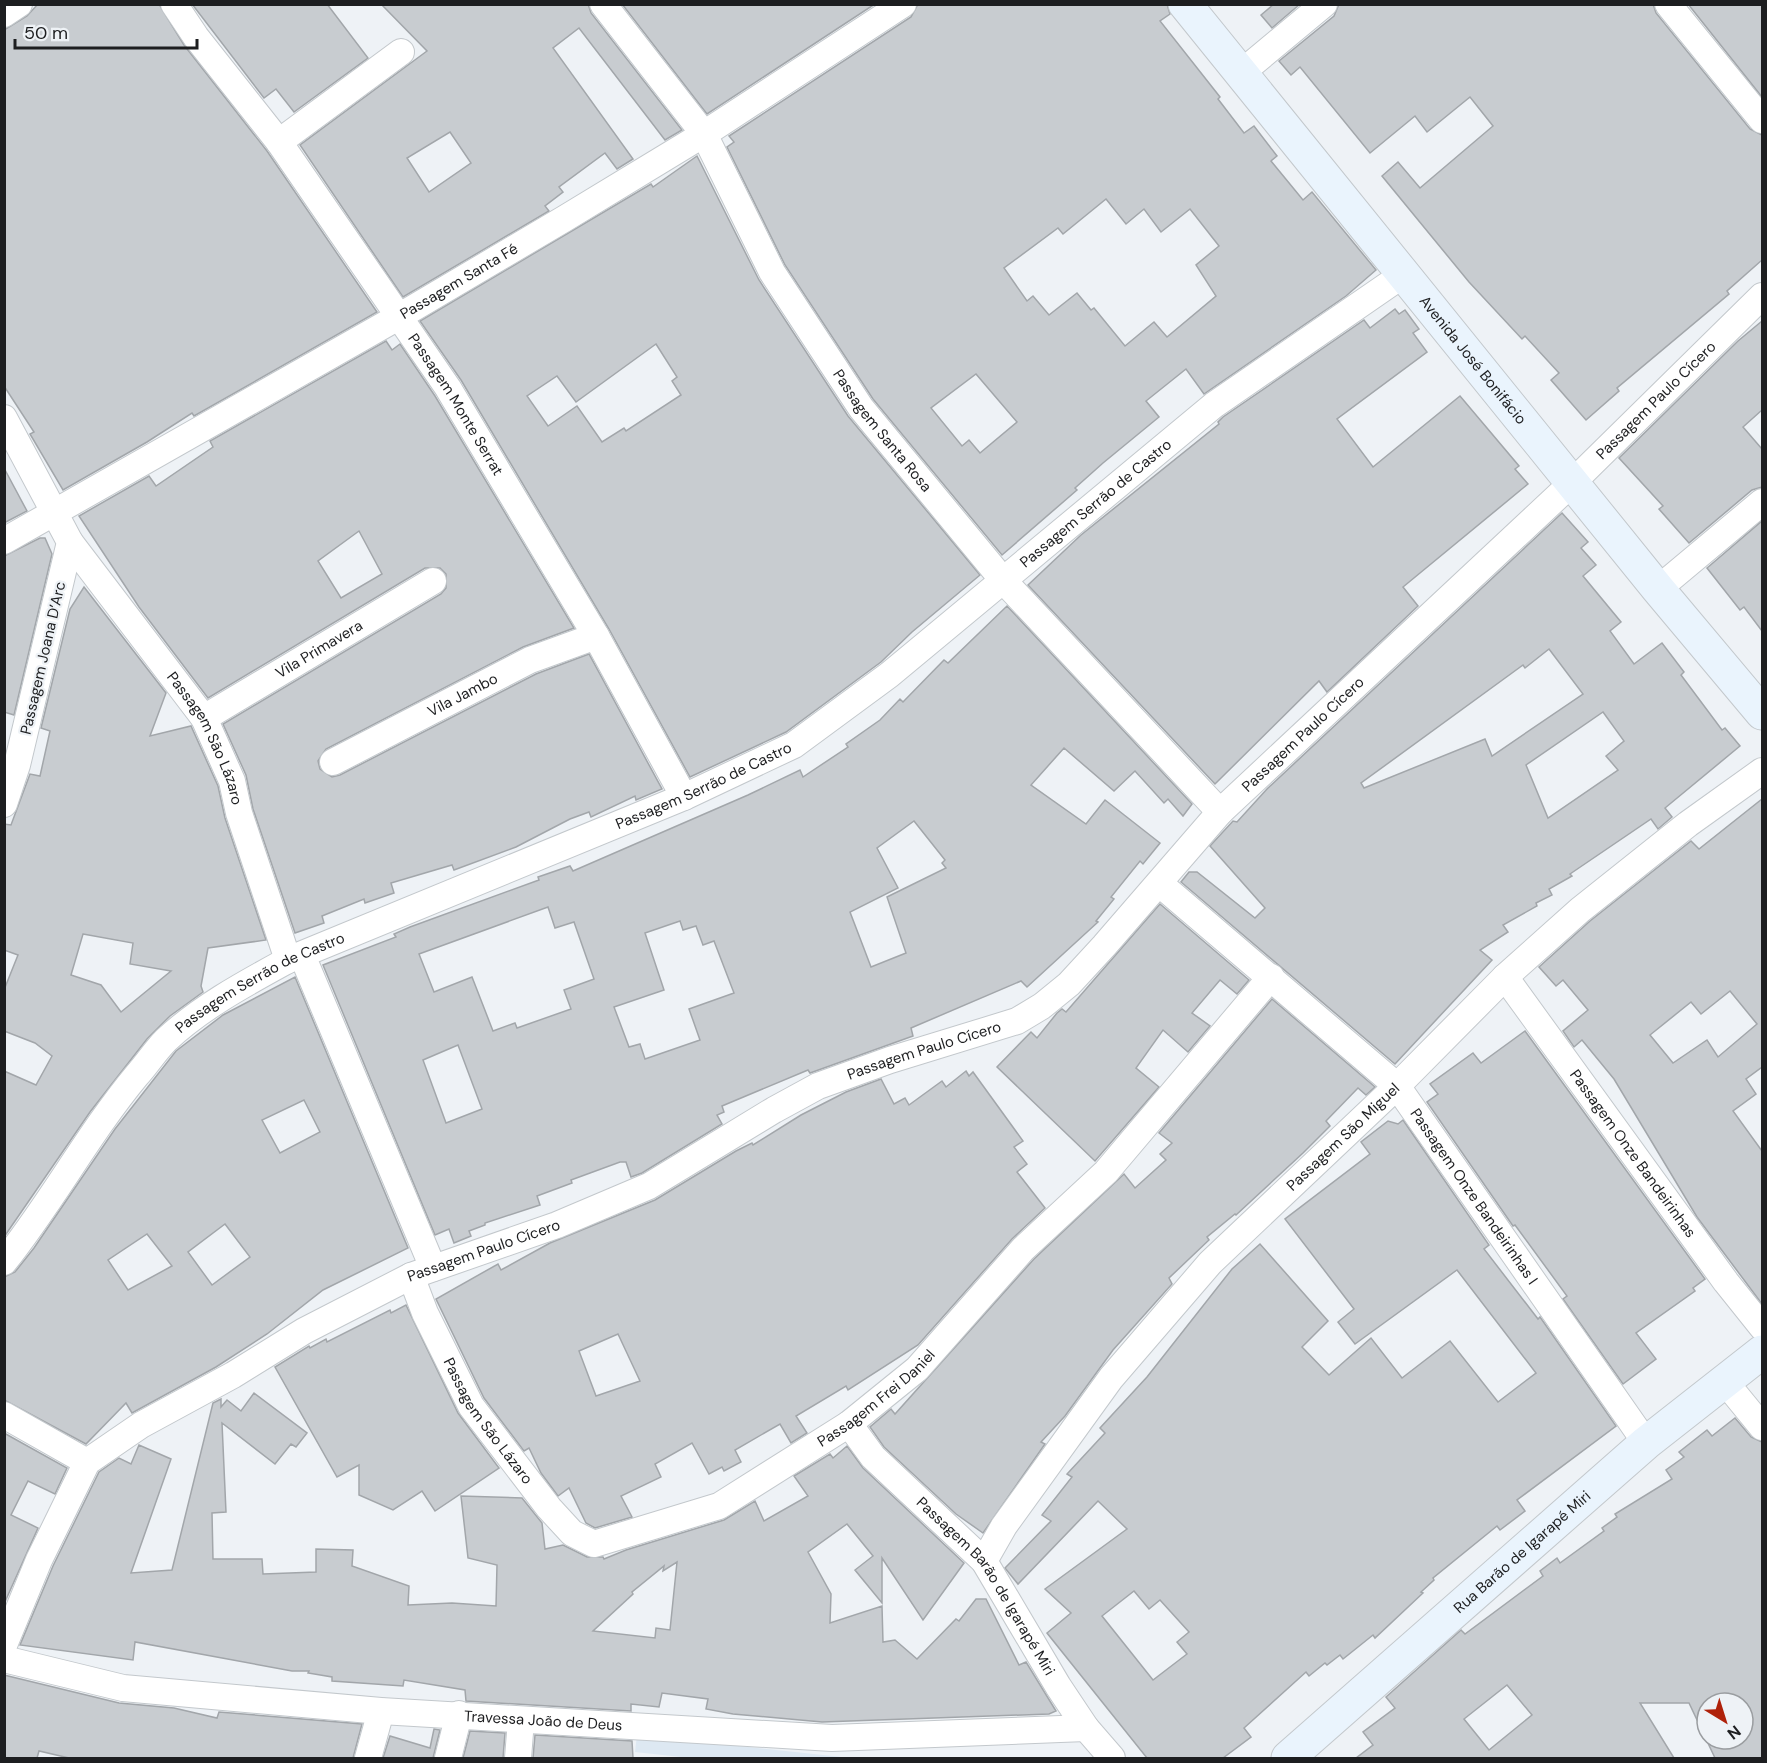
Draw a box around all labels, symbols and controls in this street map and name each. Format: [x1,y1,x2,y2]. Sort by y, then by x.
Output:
scale bar [15,12,196,50]
text: 50 m [24,21,68,45]
street label: Passagem Santa Fé [396,239,522,324]
street label: Avenida José Bonifácio [1415,292,1531,429]
street label: Passagem Monte Serrat [403,329,508,479]
street label: Passagem Paulo Cícero [1592,337,1720,464]
street label: Passagem Santa Rosa [828,366,936,496]
street label: Passagem Serrão de Castro [1016,434,1176,572]
street label: Passagem Joana D’Arc [16,580,70,736]
street label: Vila Primavera [272,615,366,683]
street label: Passagem São Lázaro [162,668,247,807]
street label: Vila Jambo [424,668,501,721]
street label: Passagem Paulo Cícero [1238,672,1369,797]
street label: Passagem Serrão de Castro [612,737,795,834]
street label: Passagem Serrão de Castro [171,928,348,1038]
street label: Passagem Paulo Cícero [844,1016,1004,1085]
street label: Passagem Onze Bandeirinhas [1565,1065,1701,1242]
street label: Passagem São Miguel [1282,1079,1404,1195]
street label: Passagem Onze Bandeirinhas I [1406,1104,1542,1288]
street label: Passagem Paulo Cícero [405,1215,563,1287]
street label: Passagem Frei Daniel [814,1345,940,1451]
street label: Passagem São Lázaro [439,1354,537,1488]
street label: Rua Barão de Igarapé Miri [1449,1486,1595,1618]
street label: Passagem Barão de Igarapé Miri [912,1493,1060,1679]
north arrow [1695,1691,1755,1751]
street label: Travessa João de Deus [463,1706,623,1735]
text: N [1723,1721,1745,1744]

